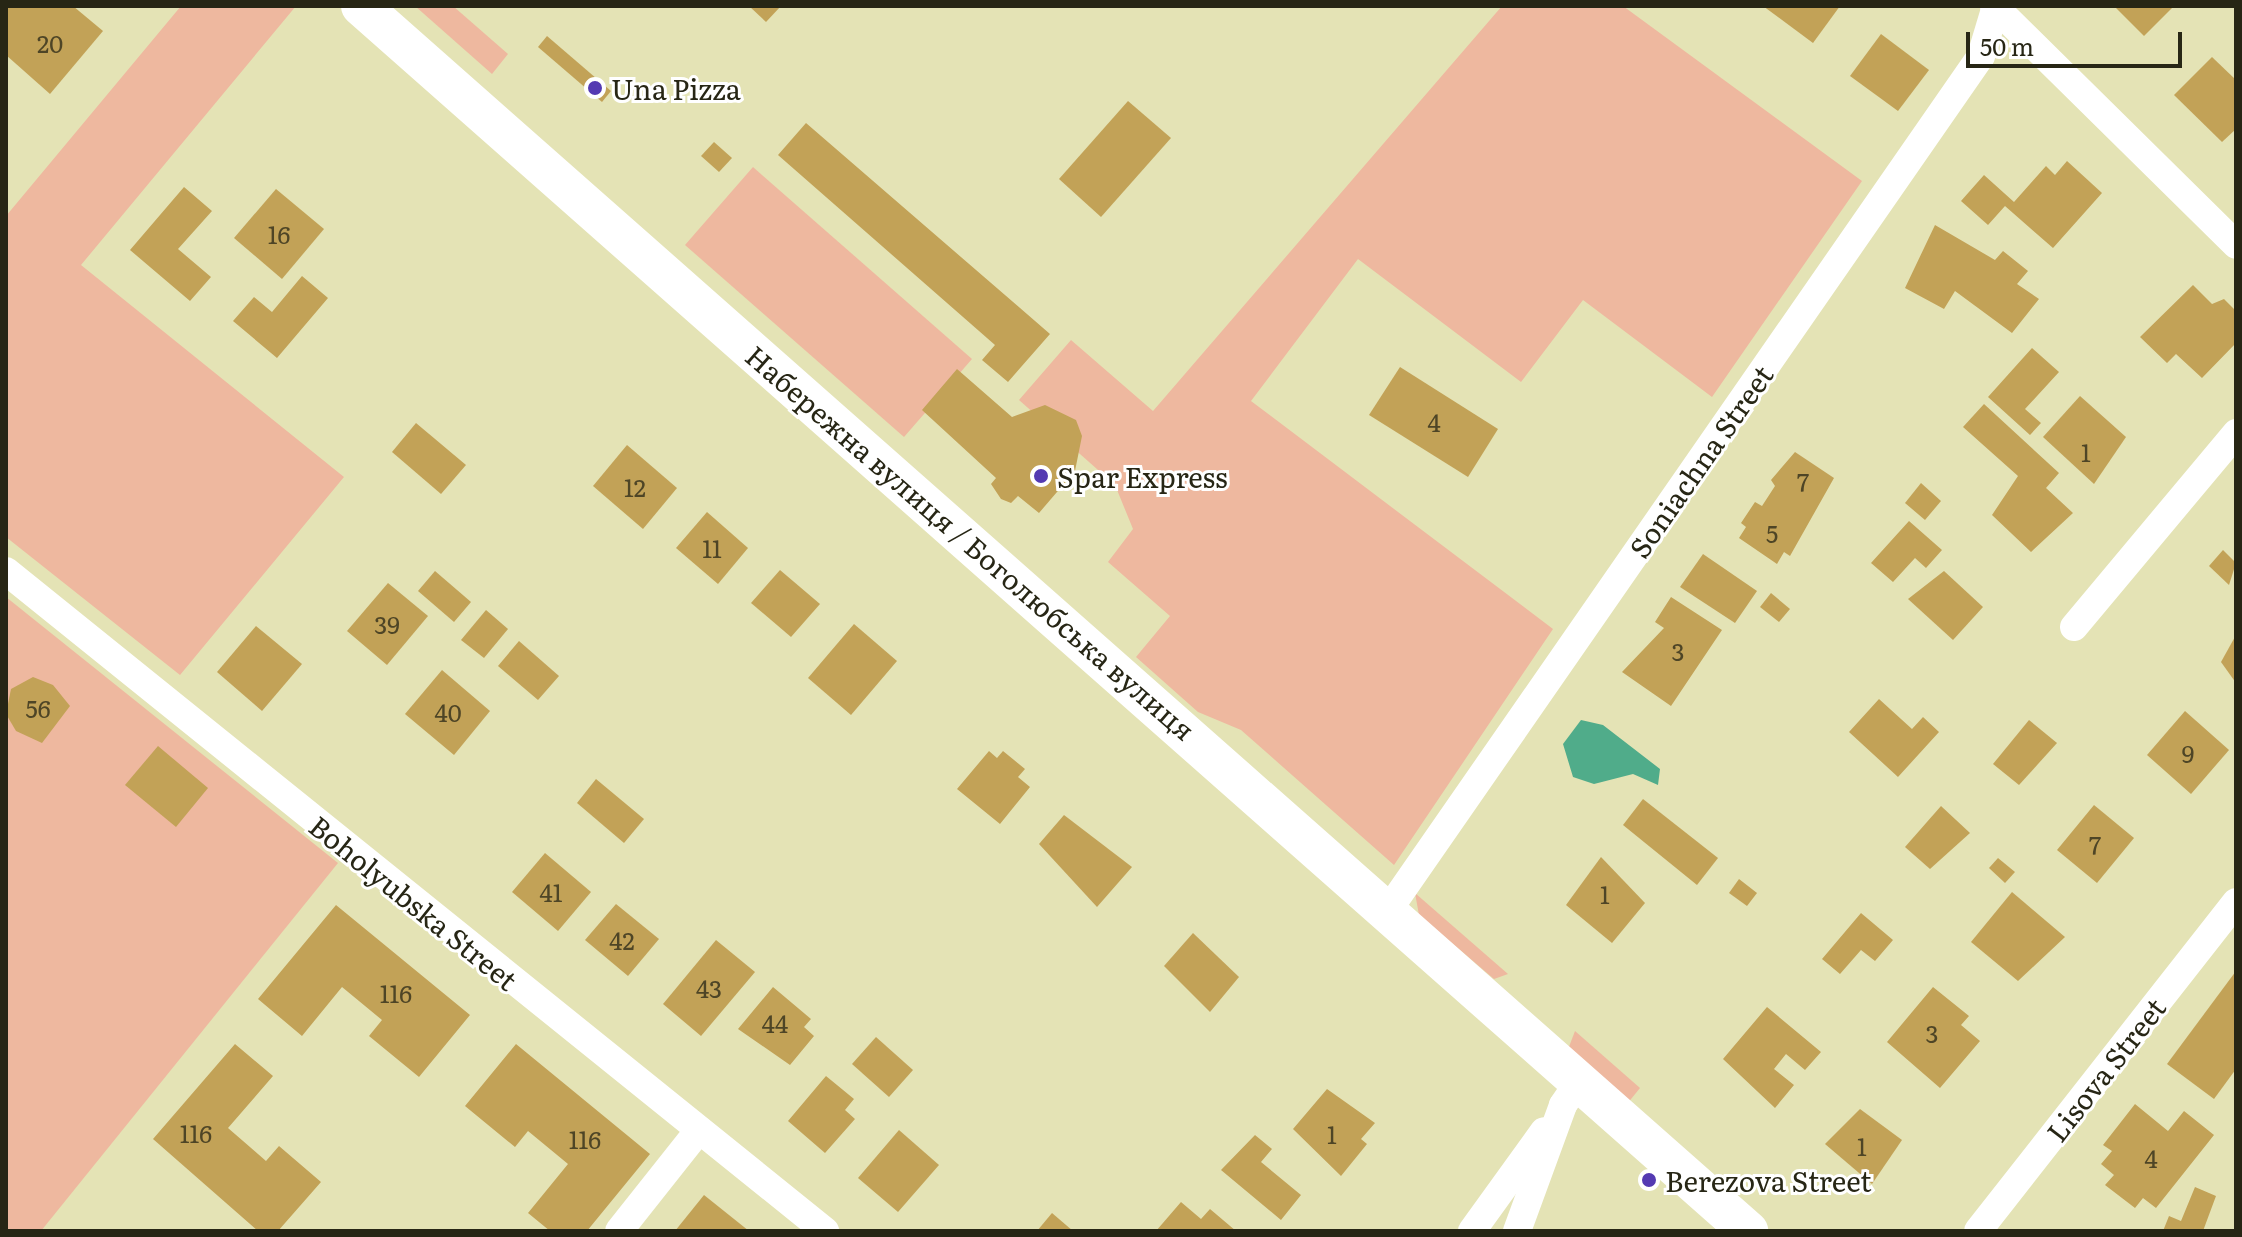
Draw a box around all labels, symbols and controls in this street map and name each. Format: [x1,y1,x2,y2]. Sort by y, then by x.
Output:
scale bar [1970,16,2186,66]
text: 50 m [1980,28,2034,63]
house number: 20 [37,29,63,57]
place label: Una Pizza [611,71,741,105]
marker: Una Pizza [586,79,604,97]
house number: 16 [268,220,290,248]
street label: Набережна вулиця / Боголюбська вулиця [740,338,1202,746]
street label: Soniachna Street [1621,358,1779,564]
house number: 4 [1427,408,1441,436]
house number: 1 [2081,438,2091,466]
place label: Spar Express [1057,459,1228,493]
marker: Spar Express [1032,467,1050,485]
house number: 7 [1797,467,1809,495]
house number: 12 [624,473,646,501]
house number: 5 [1766,519,1778,547]
house number: 11 [702,534,722,562]
house number: 39 [374,610,400,638]
house number: 3 [1671,637,1685,665]
house number: 56 [25,694,51,722]
house number: 40 [434,698,462,726]
house number: 9 [2182,739,2194,767]
street label: Boholyubska Street [303,808,525,996]
house number: 7 [2089,830,2101,858]
house number: 41 [540,878,562,906]
house number: 1 [1600,880,1610,908]
house number: 42 [609,926,635,954]
house number: 43 [696,974,722,1002]
house number: 116 [380,979,412,1007]
street label: Lisova Street [2039,991,2171,1147]
house number: 44 [762,1009,788,1037]
house number: 3 [1925,1019,1939,1047]
house number: 116 [180,1119,212,1147]
house number: 1 [1327,1120,1337,1148]
house number: 116 [569,1125,601,1153]
house number: 1 [1857,1132,1867,1160]
house number: 4 [2144,1144,2158,1172]
place label: Berezova Street [1665,1163,1872,1197]
marker: Berezova Street [1640,1171,1658,1189]

